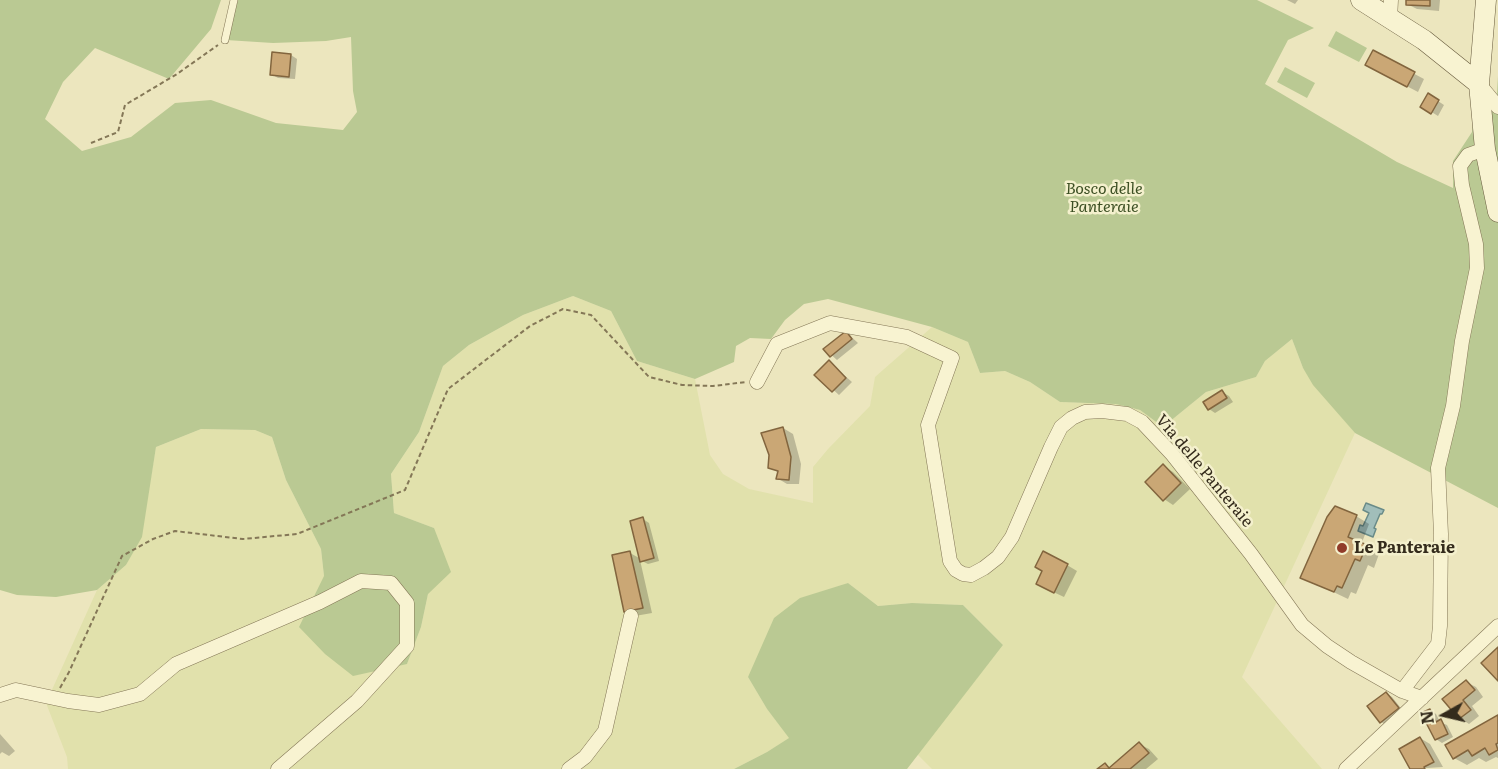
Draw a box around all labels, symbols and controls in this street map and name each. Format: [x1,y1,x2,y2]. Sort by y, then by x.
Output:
park label: Bosco delle Panteraie [1065,179,1143,217]
street label: Via delle Panteraie [1151,411,1257,531]
place label: Le Panteraie [1354,538,1455,558]
marker: Le Panteraie [1335,541,1349,555]
north arrow [1414,685,1474,745]
text: N [1413,709,1439,726]

